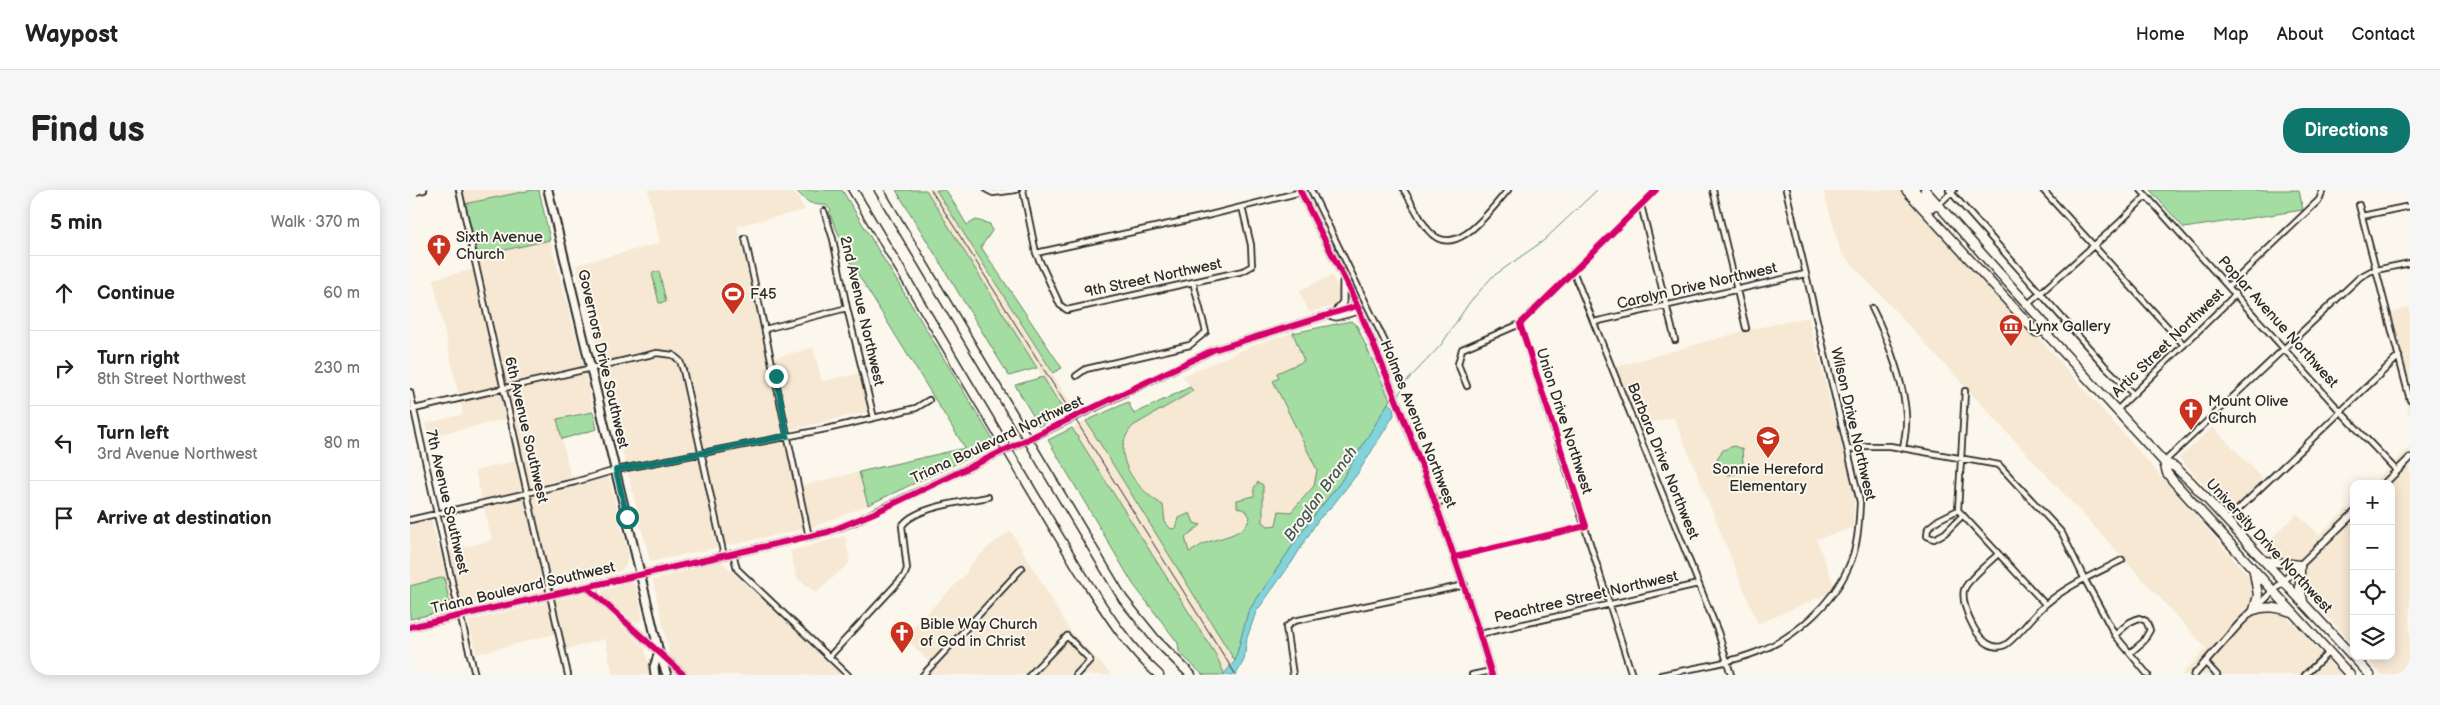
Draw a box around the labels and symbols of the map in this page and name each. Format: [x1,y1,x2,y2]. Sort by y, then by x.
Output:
place label: Sixth Avenue Church [456,228,543,264]
church icon: Sixth Avenue Church [426,233,452,267]
street label: 2nd Avenue Northwest [835,234,889,388]
street label: Poplar Avenue Northwest [2214,252,2342,392]
street label: 9th Street Northwest [1083,254,1224,302]
street label: Carolyn Drive Northwest [1615,258,1779,314]
street label: Governors Drive Southwest [573,268,633,451]
sports icon: F45 [720,281,746,315]
street label: Artic Street Northwest [2108,284,2228,402]
place label: F45 [750,285,777,304]
museum icon: Lynx Gallery [1998,313,2024,347]
place label: Lynx Gallery [2028,317,2111,336]
street label: Holmes Avenue Northwest [1376,337,1460,511]
street label: Union Drive Northwest [1531,346,1597,497]
street label: Wilson Drive Northwest [1826,346,1880,503]
street label: 6th Avenue Southwest [500,355,552,505]
route end [765,365,788,388]
street label: Barbara Drive Northwest [1623,380,1703,542]
street label: Triana Boulevard Northwest [908,391,1087,488]
place label: Mount Olive Church [2208,392,2289,428]
church icon: Mount Olive Church [2178,397,2204,431]
school or university icon: Sonnie Hereford Elementary [1755,425,1781,459]
street label: 7th Avenue Southwest [421,428,473,577]
water label: Broglan Branch [1280,443,1362,545]
place label: Sonnie Hereford Elementary [1712,460,1824,496]
street label: University Drive Northwest [2202,475,2337,618]
route start [616,506,639,529]
street label: Triana Boulevard Southwest [429,557,617,618]
street label: Peachtree Street Northwest [1492,567,1680,627]
place label: Bible Way Church of God in Christ [920,615,1038,651]
church icon: Bible Way Church of God in Christ [889,620,915,654]

